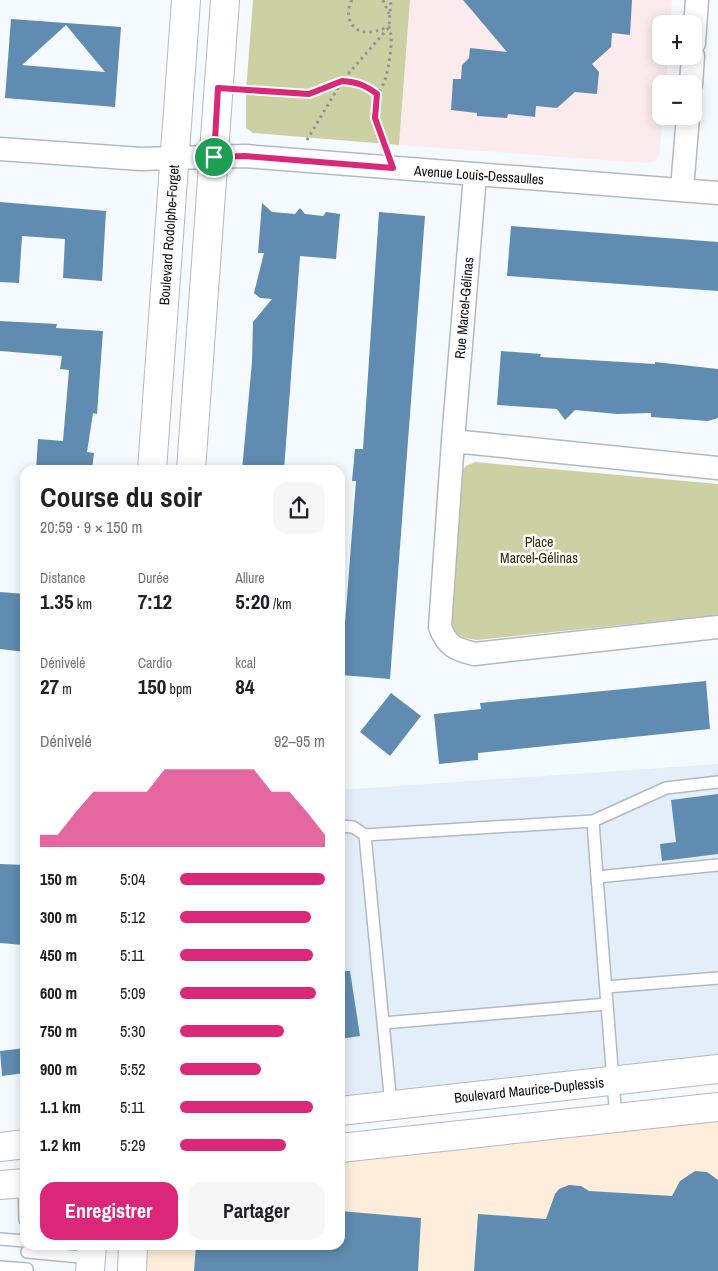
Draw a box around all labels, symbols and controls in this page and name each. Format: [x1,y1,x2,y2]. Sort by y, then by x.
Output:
map controls [652,15,702,125]
button: + [652,15,702,65]
button: − [652,75,702,125]
pin [193,136,235,178]
icon: arrive [200,143,228,171]
street label: Avenue Louis-Dessaulles [413,161,545,189]
street label: Boulevard Rodolphe-Forget [155,164,183,306]
street label: Rue Marcel-Gélinas [451,256,477,360]
text: Course du soir [40,478,202,516]
button: share [273,482,325,534]
text: 20:59 · 9 × 150 m [40,516,143,538]
park label: Place Marcel-Gélinas [500,533,578,567]
text: Distance [40,569,85,587]
text: Durée [138,569,169,587]
text: Allure [235,569,265,587]
text: 1.35 [40,587,74,616]
text: 7:12 [138,587,172,616]
text: 5:20 [235,587,270,616]
text: km [74,595,92,613]
text: /km [270,595,291,613]
text: Dénivelé [40,654,85,672]
text: Cardio [138,654,172,672]
text: kcal [235,654,256,672]
text: 27 [40,672,59,701]
text: 150 [138,672,166,701]
text: 84 [235,672,254,701]
text: m [59,680,72,698]
text: bpm [166,680,192,698]
text: Dénivelé [40,730,92,752]
text: 92–95 m [274,730,325,752]
text: 150 m [40,868,77,890]
text: 5:04 [120,868,146,890]
text: 300 m [40,906,77,928]
text: 5:12 [120,906,146,928]
text: 450 m [40,944,77,966]
text: 5:11 [120,944,145,966]
text: 600 m [40,982,77,1004]
text: 5:09 [120,982,146,1004]
text: 750 m [40,1020,77,1042]
text: 5:30 [120,1020,146,1042]
text: 900 m [40,1058,77,1080]
text: 5:52 [120,1058,146,1080]
street label: Boulevard Maurice-Duplessis [453,1073,605,1107]
text: 1.1 km [40,1096,81,1118]
text: 5:11 [120,1096,145,1118]
text: 1.2 km [40,1134,81,1156]
text: 5:29 [120,1134,146,1156]
button: Enregistrer [40,1182,178,1240]
button: Partager [188,1182,325,1240]

